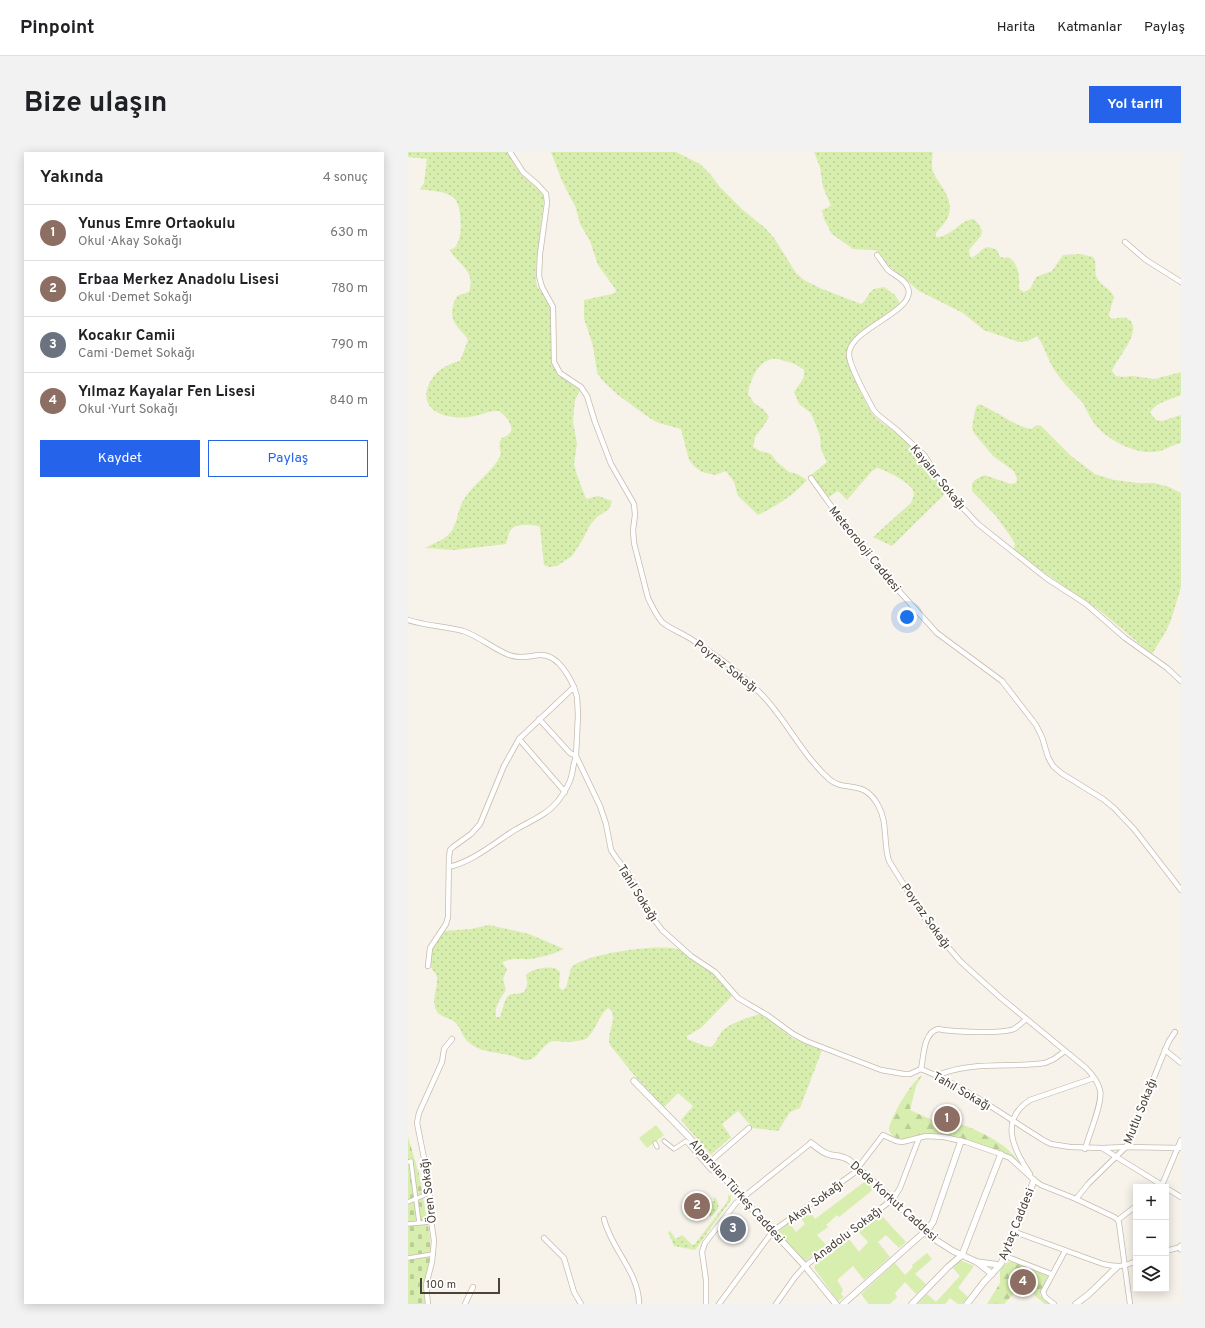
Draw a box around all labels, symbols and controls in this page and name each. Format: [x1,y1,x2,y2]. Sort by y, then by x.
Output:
text: Pinpoint [20,16,95,40]
text: Harita [997,19,1035,36]
text: Katmanlar [1057,19,1122,36]
text: Paylaş [1144,19,1185,36]
text: Bize ulaşın [24,86,167,122]
button: Yol tarifi [1089,86,1181,123]
text: Yakında [40,167,104,189]
text: 4 sonuç [323,170,368,186]
text: Yunus Emre Ortaokulu [78,215,235,234]
text: 1 [50,225,56,241]
text: 630 m [330,225,368,241]
text: Okul · Akay Sokağı [78,234,182,250]
text: Erbaa Merkez Anadolu Lisesi [78,271,279,290]
text: 2 [49,281,57,297]
text: 780 m [331,281,368,297]
text: Okul · Demet Sokağı [78,290,192,306]
text: Kocakır Camii [78,327,175,346]
text: 3 [49,337,57,353]
text: 790 m [331,337,368,353]
text: Cami · Demet Sokağı [78,346,195,362]
text: Yılmaz Kayalar Fen Lisesi [78,383,255,402]
text: 4 [49,393,57,409]
text: 840 m [330,393,368,409]
text: Okul · Yurt Sokağı [78,402,178,418]
button: Kaydet [40,440,200,477]
button: Paylaş [208,440,368,477]
street label: Kayalar Sokağı [906,442,969,514]
street label: Meteoroloji Caddesi [825,503,904,596]
your location [897,607,917,627]
street label: Poyraz Sokağı [690,637,760,697]
street label: Tahıl Sokağı [613,862,661,925]
street label: Poyraz Sokağı [897,881,954,952]
street label: Tahıl Sokağı [930,1069,993,1115]
street label: Mutlu Sokağı [1120,1076,1161,1147]
pin: 1 [934,1104,960,1134]
street label: Alparslan Türkeş Caddesi [685,1136,787,1247]
street label: Ören Sokağı [417,1157,441,1224]
street label: Dede Korkut Caddesi [846,1158,941,1245]
street label: Akay Sokağı [784,1177,847,1229]
map controls [1133,1184,1169,1292]
button: + [1133,1184,1169,1220]
street label: Aytaç Caddesi [995,1186,1039,1263]
pin: 2 [684,1191,710,1221]
street label: Anadolu Sokağı [809,1203,886,1266]
pin: 3 [720,1214,746,1244]
button: − [1133,1220,1169,1256]
button: layers [1133,1256,1169,1292]
pin: 4 [1010,1267,1036,1297]
scale bar [420,1276,500,1295]
text: 100 m [426,1278,456,1292]

